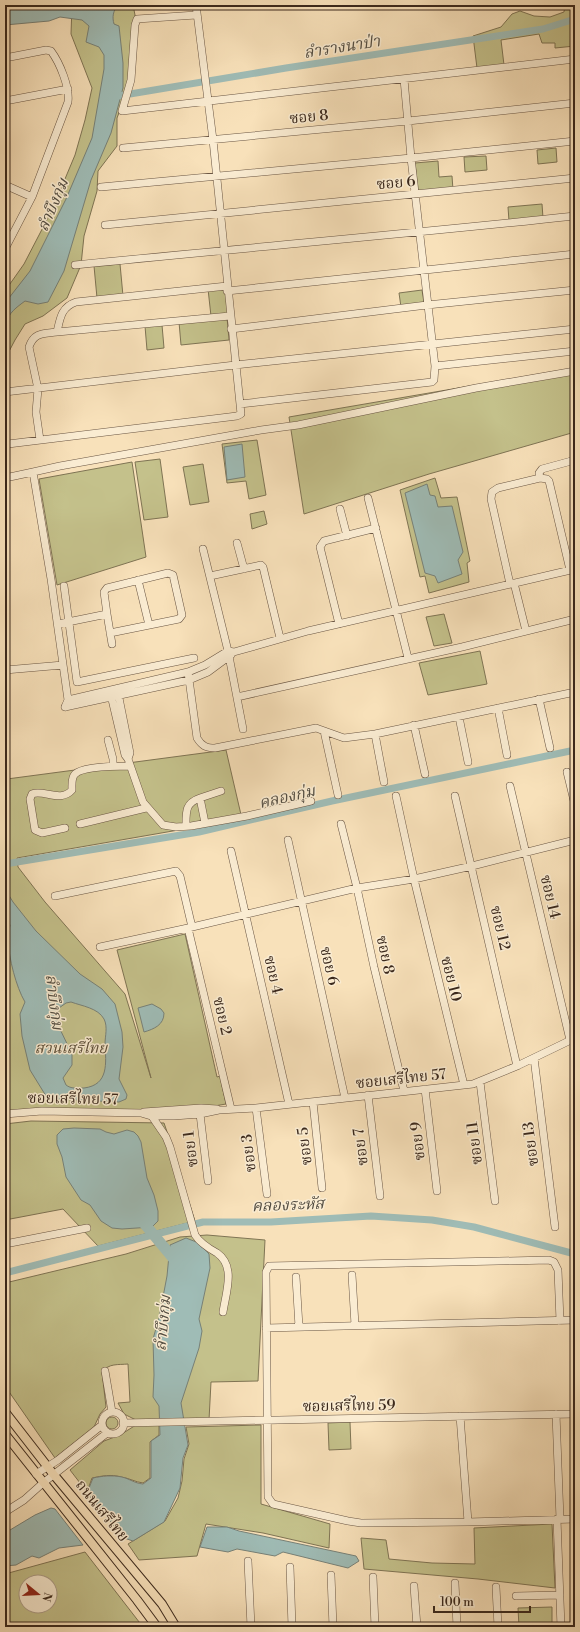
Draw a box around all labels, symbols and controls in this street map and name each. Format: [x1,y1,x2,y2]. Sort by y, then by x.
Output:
water label: ลำรางนาป่า [302,31,383,63]
street label: ซอย 8 [289,106,329,128]
street label: ซอย 6 [376,172,416,194]
water label: ลำบึงกุ่ม [33,174,74,235]
water label: คลองกุ่ม [257,780,319,813]
street label: ซอย 14 [536,873,564,921]
street label: ซอย 12 [486,904,514,952]
street label: ซอย 8 [372,934,398,976]
street label: ซอย 6 [315,945,343,987]
street label: ซอย 4 [259,954,287,996]
street label: ซอย 10 [436,954,466,1004]
water label: ลำบึงกุ่ม [41,973,68,1032]
street label: ซอย 2 [208,995,236,1037]
park label: สวนเสรีไทย [35,1037,108,1058]
street label: ซอยเสรีไทย 57 [355,1063,448,1093]
street label: ซอยเสรีไทย 57 [27,1087,119,1109]
street label: ซอย 9 [406,1120,430,1162]
street label: ซอย 11 [463,1120,487,1166]
street label: ซอย 13 [519,1121,543,1167]
street label: ซอย 5 [293,1126,317,1166]
street label: ซอย 7 [349,1127,373,1167]
street label: ซอย 1 [179,1129,203,1168]
street label: ซอย 3 [237,1133,261,1173]
water label: คลองระหัส [251,1194,327,1216]
water label: ลำบึงกุ่ม [151,1293,176,1352]
street label: ซอยเสรีไทย 59 [302,1394,396,1416]
street label: ถนนเสรีไทย [71,1475,134,1546]
north arrow [18,1574,58,1614]
scale bar [434,1588,530,1614]
text: N [38,1590,55,1603]
text: 100 m [440,1595,474,1610]

